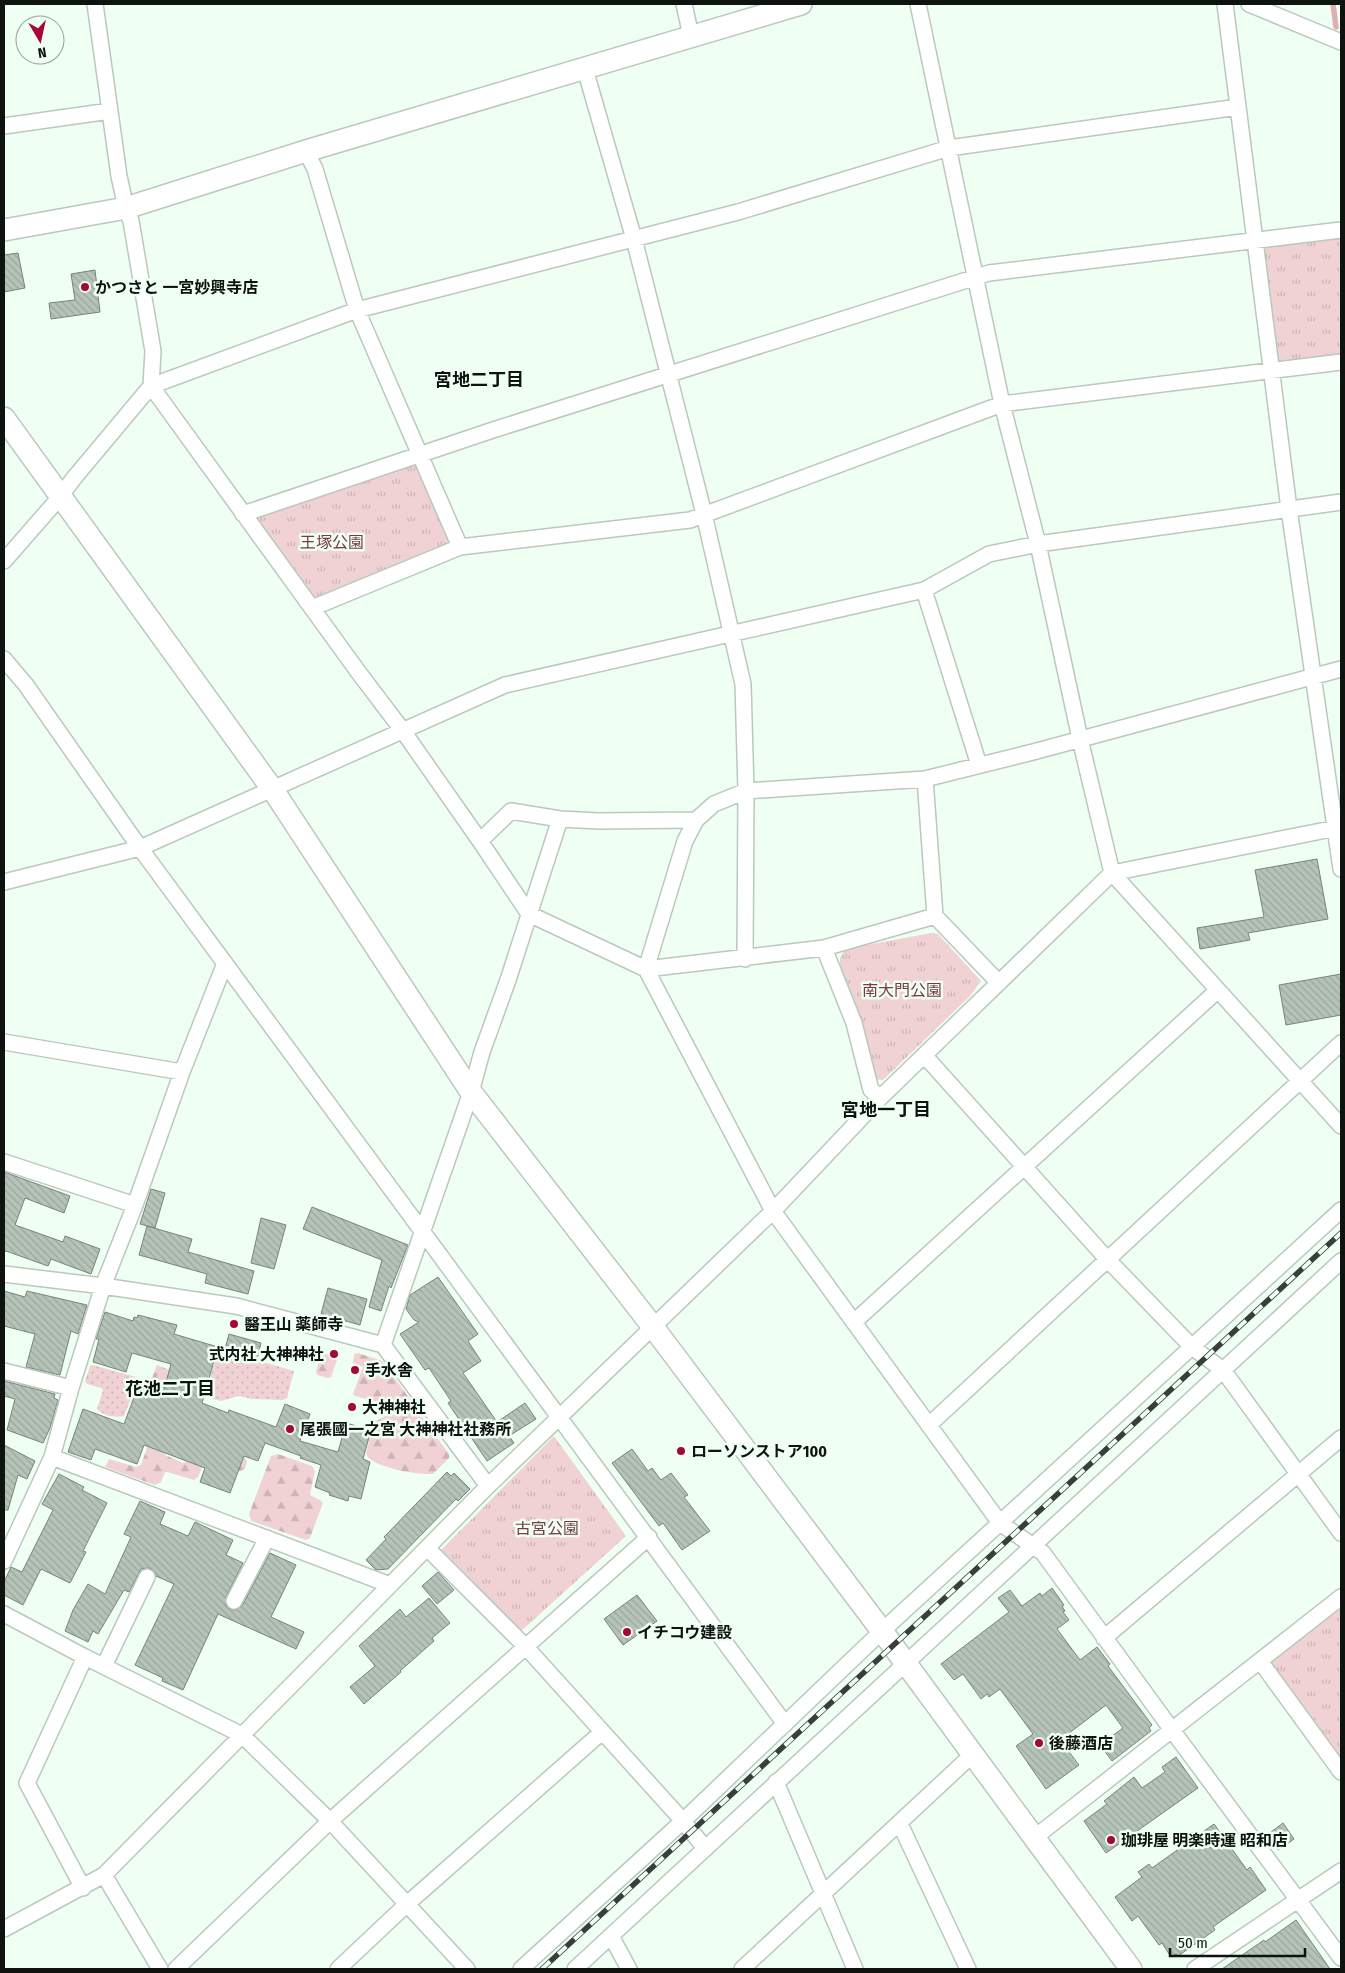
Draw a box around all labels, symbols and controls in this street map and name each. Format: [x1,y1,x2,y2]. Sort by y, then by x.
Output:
north arrow [15,15,65,65]
text: N [36,43,47,61]
place label: かつさと 一宮妙興寺店 [95,278,258,297]
marker: かつさと 一宮妙興寺店 [79,281,91,293]
district label: 宮地二丁目 [434,369,524,391]
park label: 王塚公園 [300,533,364,552]
park label: 南大門公園 [862,981,942,1000]
district label: 宮地一丁目 [841,1099,931,1121]
place label: 醫王山 薬師寺 [244,1315,343,1334]
marker: 醫王山 薬師寺 [228,1318,240,1330]
place label: 式内社 大神神社 [209,1345,324,1364]
marker: 式内社 大神神社 [328,1348,340,1360]
place label: 手水舎 [365,1361,413,1380]
marker: 手水舎 [349,1364,361,1376]
district label: 花池二丁目 [125,1378,215,1400]
place label: 大神神社 [362,1398,426,1417]
marker: 大神神社 [346,1401,358,1413]
place label: 尾張國一之宮 大神神社社務所 [300,1420,511,1439]
marker: 尾張國一之宮 大神神社社務所 [284,1423,296,1435]
place label: ローソンストア100 [691,1442,827,1461]
marker: ローソンストア100 [675,1445,687,1457]
park label: 古宮公園 [515,1519,579,1538]
place label: イチコウ建設 [637,1623,732,1642]
marker: イチコウ建設 [621,1626,633,1638]
place label: 後藤酒店 [1049,1734,1113,1753]
marker: 後藤酒店 [1033,1737,1045,1749]
place label: 珈琲屋 明楽時運 昭和店 [1121,1831,1288,1850]
marker: 珈琲屋 明楽時運 昭和店 [1105,1834,1117,1846]
scale bar [1170,1926,1305,1958]
text: 50 m [1178,1934,1208,1952]

